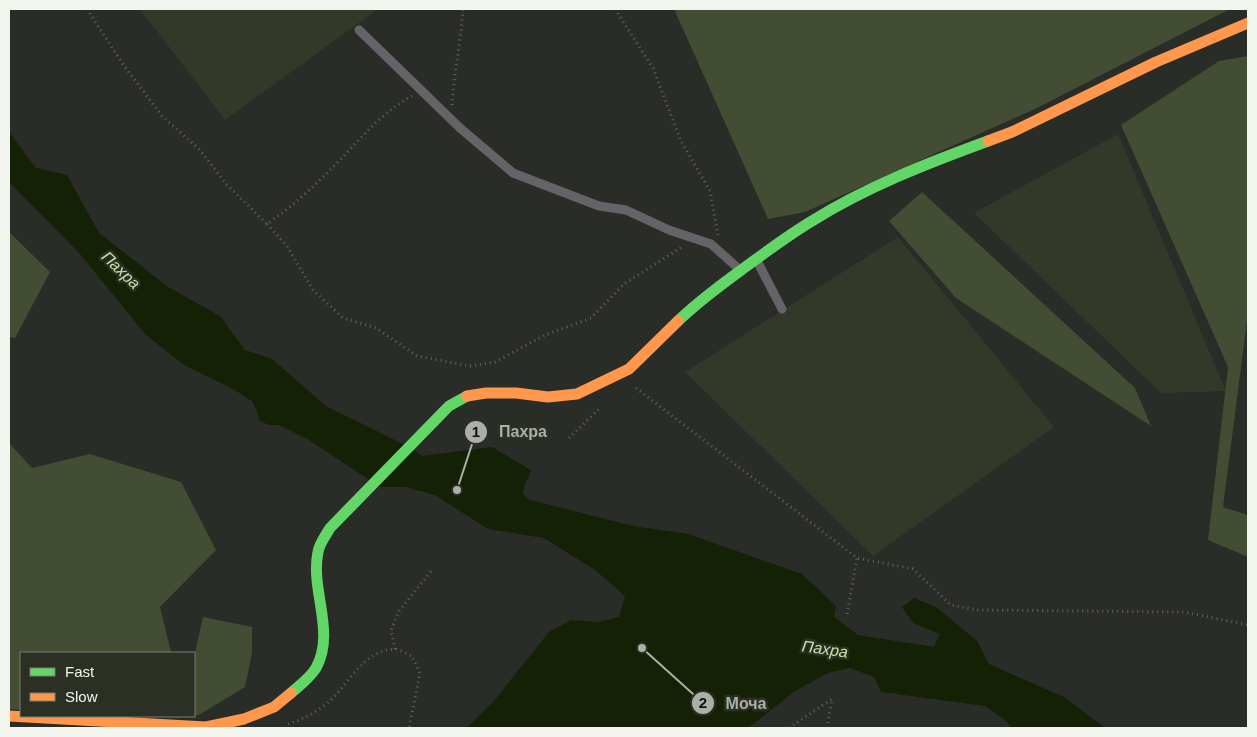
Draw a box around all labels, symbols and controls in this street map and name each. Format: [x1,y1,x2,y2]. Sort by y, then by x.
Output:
water label: Пахра [98,248,144,292]
callout: Пахра [464,416,557,447]
text: 1 [472,423,480,440]
text: Пахра [499,423,547,440]
water label: Пахра [801,637,849,661]
legend [20,652,195,717]
text: Fast [65,663,95,680]
callout: Моча [691,687,777,718]
text: Slow [65,688,98,705]
text: 2 [699,694,707,711]
text: Моча [726,695,767,712]

